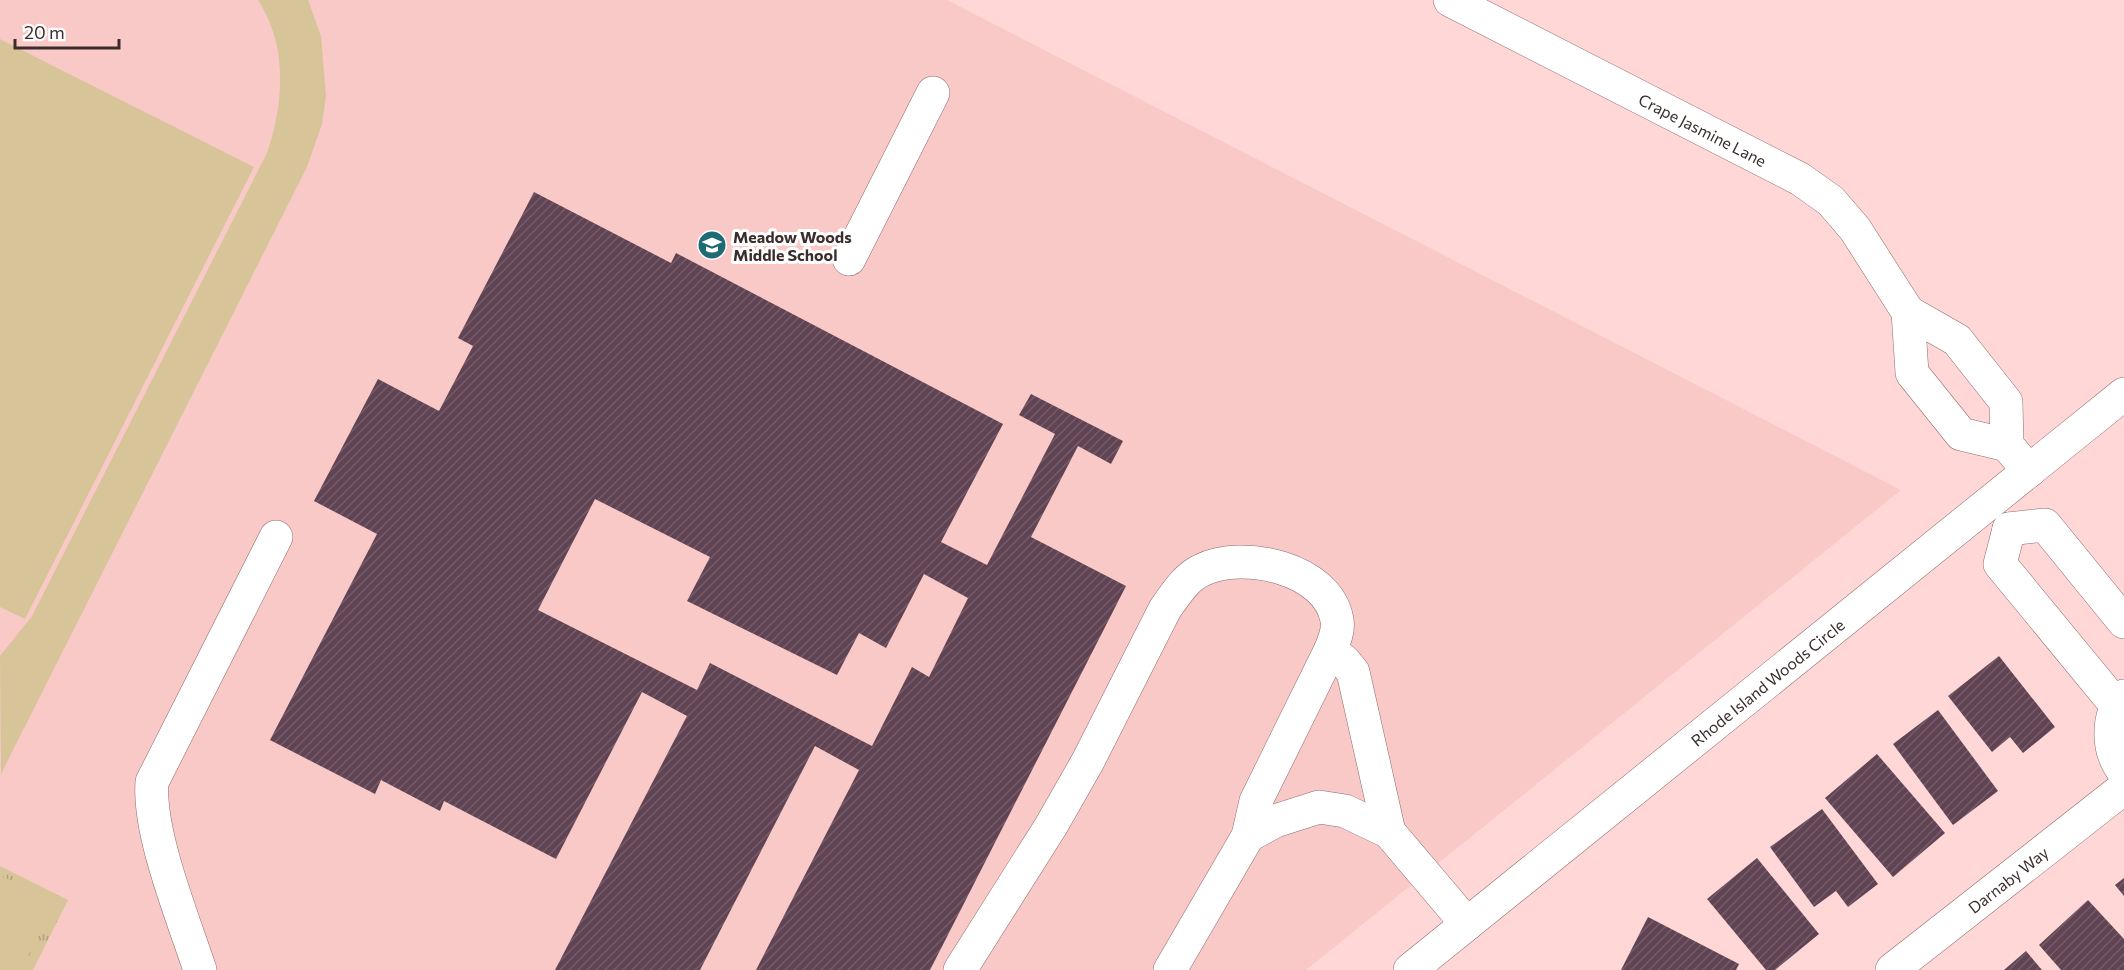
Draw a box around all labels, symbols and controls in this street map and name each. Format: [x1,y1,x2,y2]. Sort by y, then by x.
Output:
scale bar [15,12,118,50]
text: 20 m [24,21,65,43]
street label: Crape Jasmine Lane [1636,89,1770,170]
place label: Meadow Woods Middle School [733,227,852,264]
school or university icon: Meadow Woods Middle School [696,229,728,261]
street label: Rhode Island Woods Circle [1687,614,1848,749]
street label: Darnaby Way [1964,842,2052,917]

